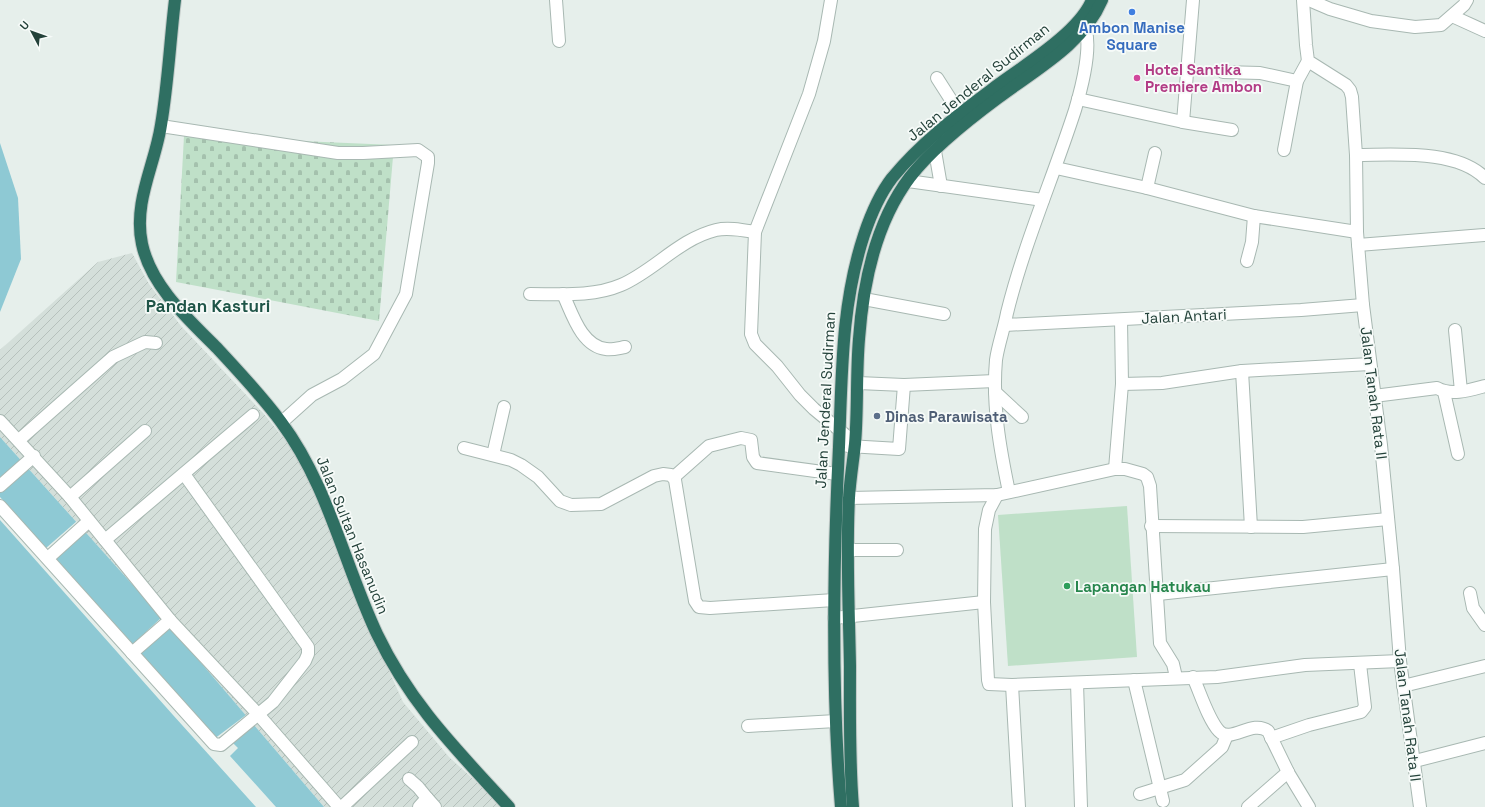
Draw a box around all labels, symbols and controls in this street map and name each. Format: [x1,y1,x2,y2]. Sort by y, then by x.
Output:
marker: Ambon Manise Square [1127,7,1137,17]
north arrow [12,12,52,52]
text: U [17,18,32,33]
place label: Ambon Manise Square [1079,18,1185,54]
street label: Jalan Jenderal Sudirman [903,19,1053,145]
place label: Hotel Santika Premiere Ambon [1145,60,1262,96]
marker: Hotel Santika Premiere Ambon [1132,73,1142,83]
district label: Pandan Kasturi [146,295,270,317]
street label: Jalan Antari [1141,304,1227,328]
street label: Jalan Jenderal Sudirman [811,311,839,489]
street label: Jalan Tanah Rata II [1356,326,1392,460]
place label: Dinas Parawisata [885,407,1008,426]
marker: Dinas Parawisata [872,411,882,421]
street label: Jalan Sultan Hasanudin [313,453,393,617]
place label: Lapangan Hatukau [1075,577,1211,596]
marker: Lapangan Hatukau [1062,581,1072,591]
street label: Jalan Tanah Rata II [1390,648,1426,782]

